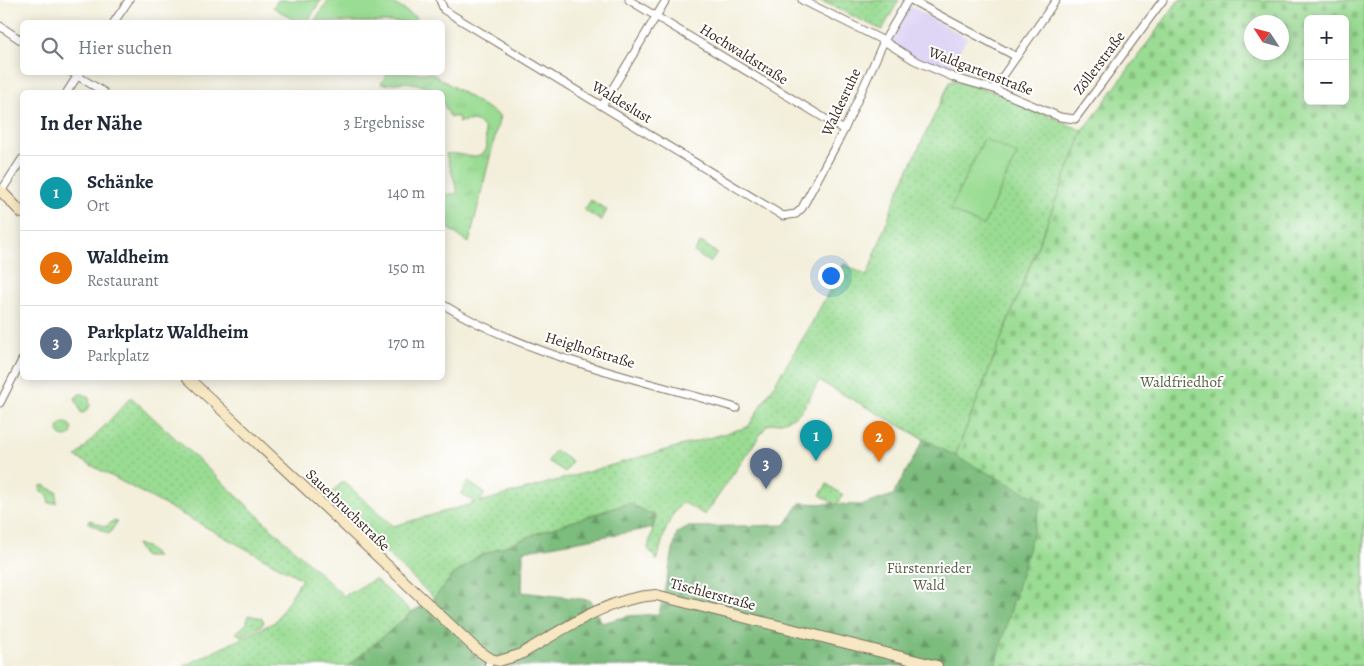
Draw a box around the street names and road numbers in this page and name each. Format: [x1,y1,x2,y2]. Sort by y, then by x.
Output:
street label: Hochwaldstraße [696,19,792,89]
street label: Zöllerstraße [1069,27,1130,99]
street label: Waldgartenstraße [925,41,1036,100]
street label: Waldesruhe [816,65,866,140]
street label: Waldeslust [587,76,656,128]
street label: Heiglhofstraße [543,327,638,373]
street label: Sauerbruchstraße [301,465,395,556]
street label: Tischlerstraße [668,573,758,615]

